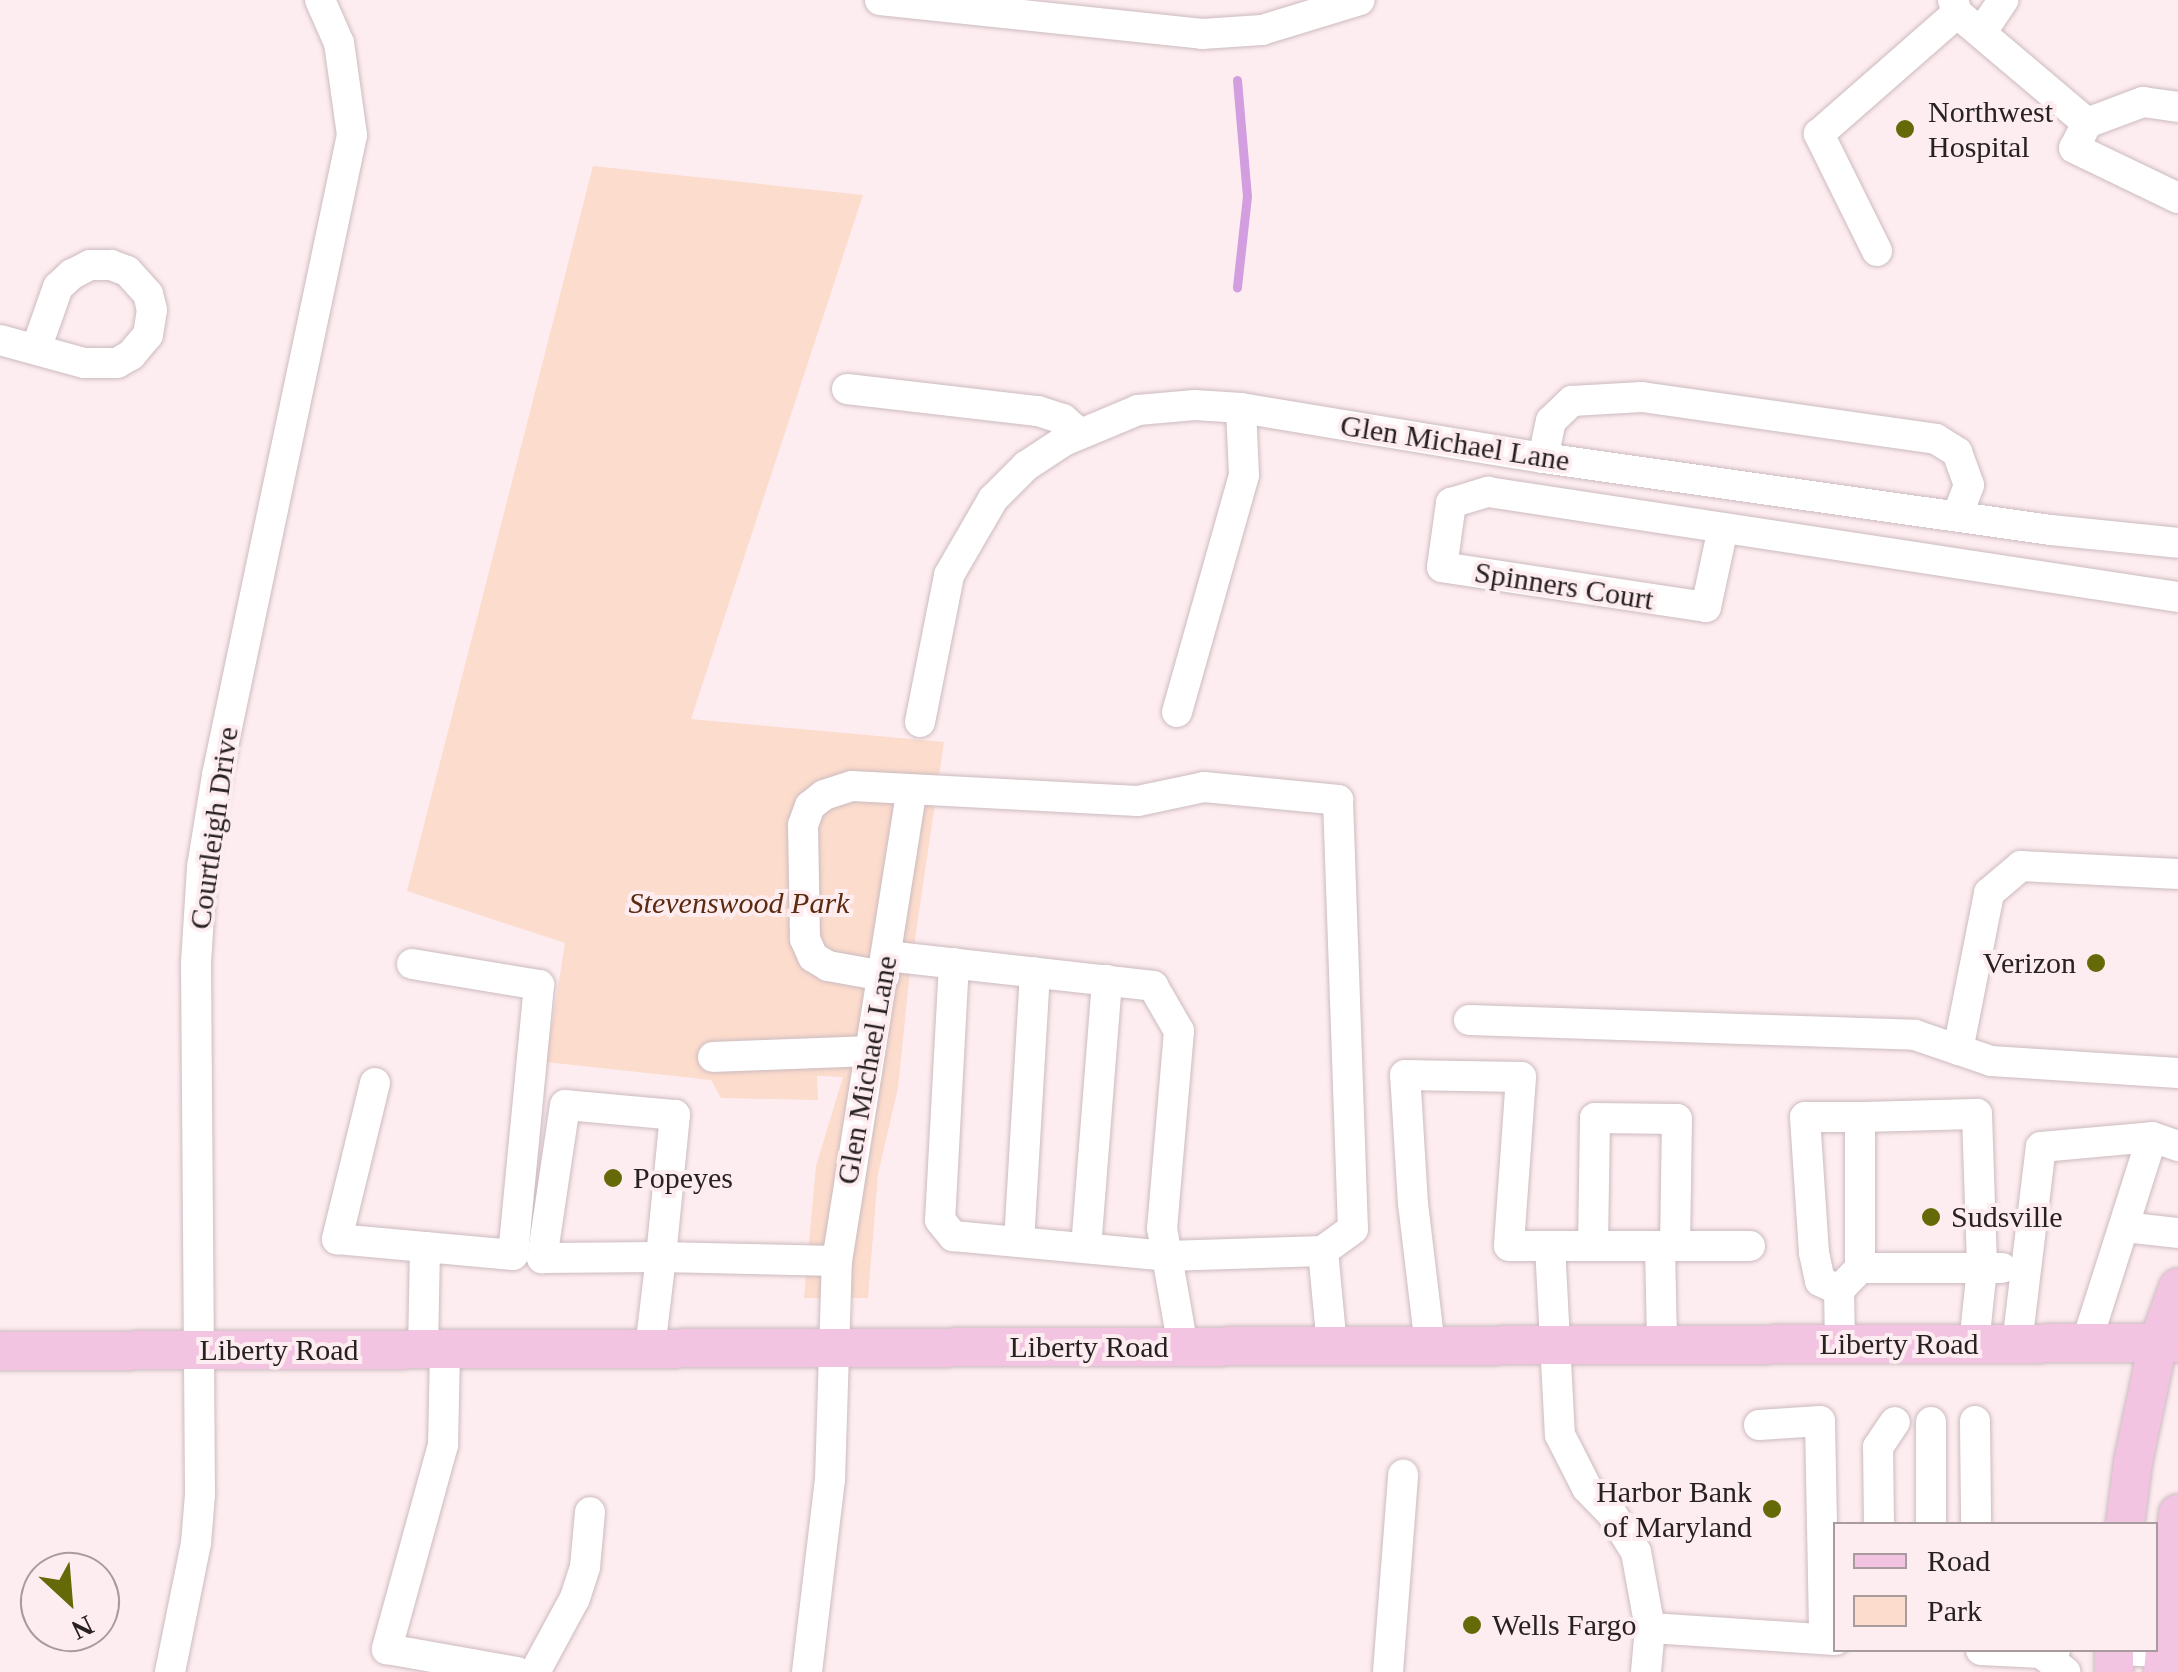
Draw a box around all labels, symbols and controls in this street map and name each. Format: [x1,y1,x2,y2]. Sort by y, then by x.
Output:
place label: Northwest Hospital [1928,94,2053,164]
marker: Northwest Hospital [1892,116,1918,142]
street label: Glen Michael Lane [1338,407,1572,479]
street label: Spinners Court [1472,554,1656,618]
street label: Courtleigh Drive [182,724,246,932]
park label: Stevenswood Park [629,885,849,921]
place label: Verizon [1983,945,2076,981]
marker: Verizon [2085,952,2107,974]
street label: Glen Michael Lane [829,953,905,1187]
place label: Popeyes [633,1160,733,1196]
marker: Popeyes [602,1167,624,1189]
place label: Sudsville [1951,1199,2063,1235]
marker: Sudsville [1920,1206,1942,1228]
street label: Liberty Road [1819,1326,1979,1362]
street label: Liberty Road [1009,1329,1169,1365]
street label: Liberty Road [199,1332,359,1368]
place label: Harbor Bank of Maryland [1596,1474,1752,1544]
marker: Harbor Bank of Maryland [1761,1498,1783,1520]
legend [1833,1522,2158,1652]
text: Road [1927,1544,1990,1577]
north arrow [20,1552,120,1652]
text: Park [1927,1594,1982,1627]
place label: Wells Fargo [1492,1607,1637,1643]
text: N [67,1609,98,1646]
marker: Wells Fargo [1461,1614,1483,1636]

